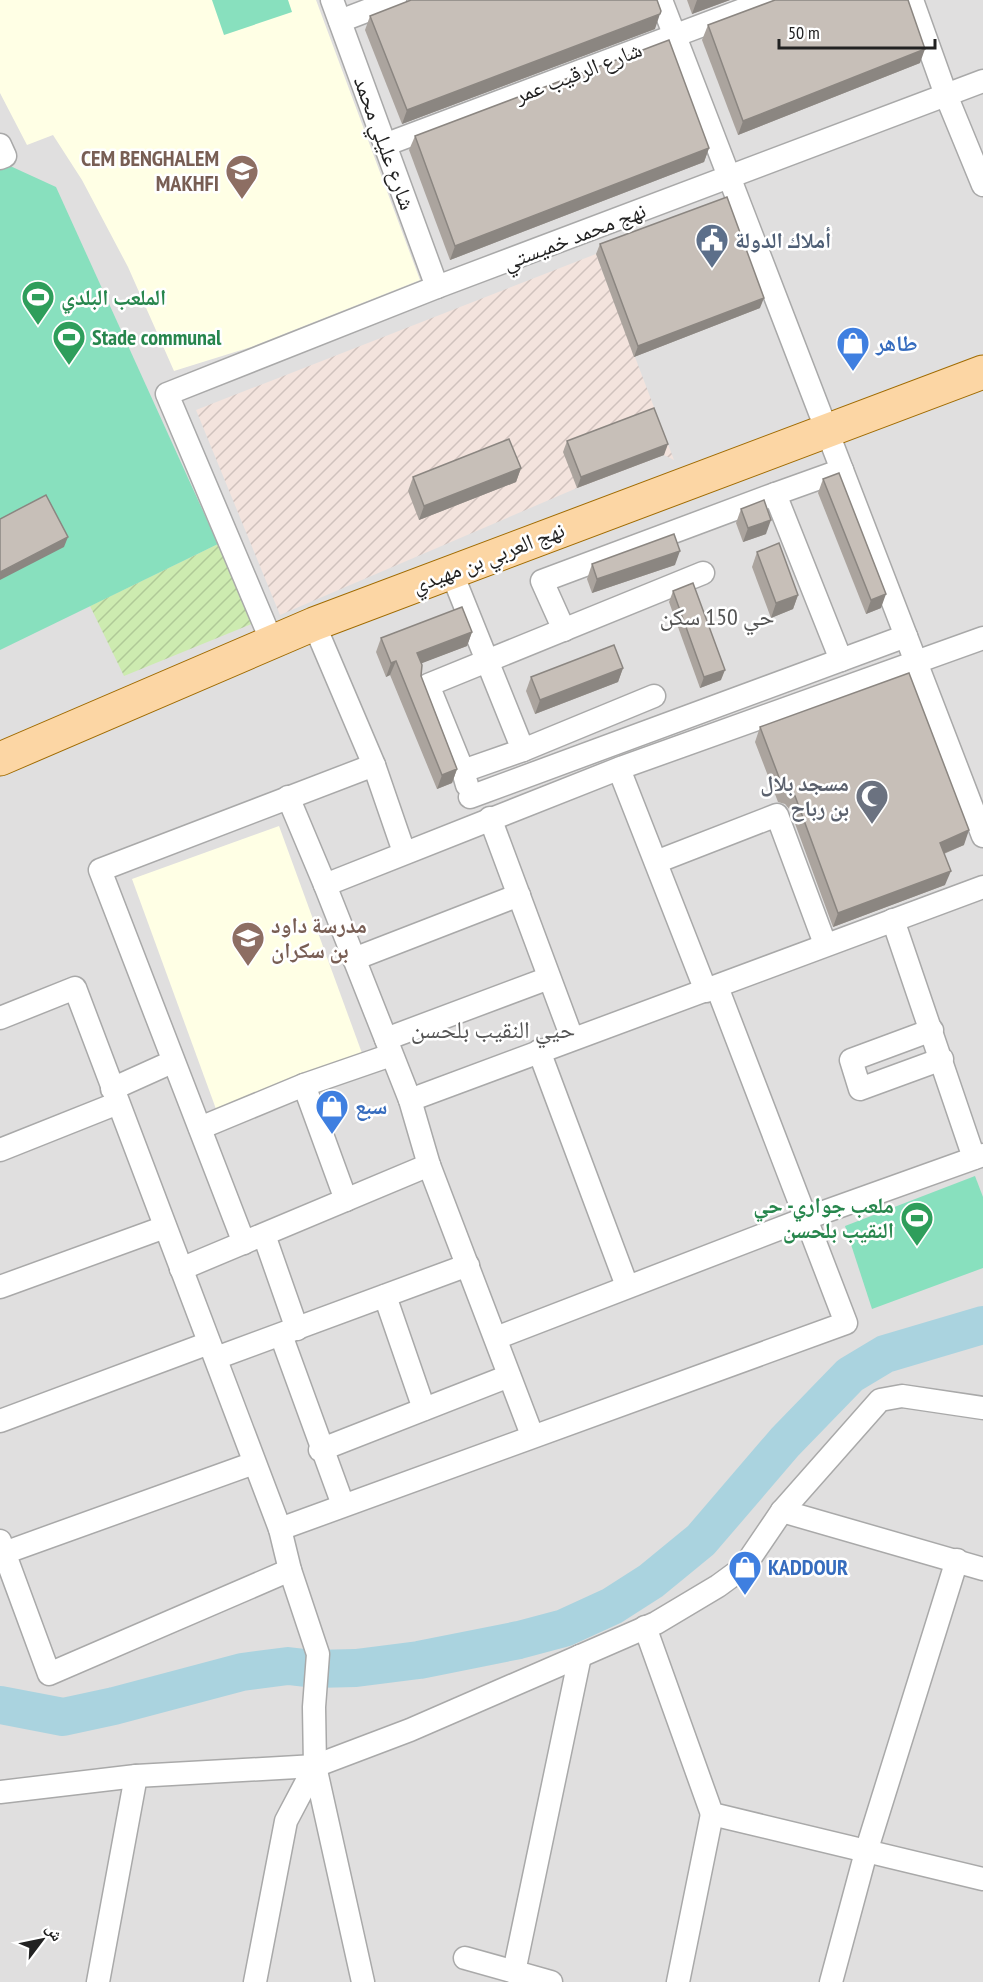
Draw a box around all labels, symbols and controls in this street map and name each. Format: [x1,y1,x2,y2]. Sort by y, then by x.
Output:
scale bar [779,12,935,50]
text: 50 m [788,21,820,44]
street label: شارع الرقيب عمر [509,35,646,109]
street label: شارع عليلي محمد [344,72,422,215]
place label: CEM BENGHALEM MAKHFI [81,144,219,197]
school or university icon: CEM BENGHALEM MAKHFI [224,153,260,200]
street label: نهج محمد خميستي [498,196,651,280]
public building icon: أملاك الدولة [694,222,730,269]
place label: أملاك الدولة [735,226,831,254]
sports icon: الملعب البلدي [20,279,56,326]
place label: الملعب البلدي [61,283,166,314]
sports icon: Stade communal [51,319,87,366]
place label: Stade communal [92,323,222,351]
shop icon: طاهر [835,325,871,372]
place label: طاهر [875,329,918,357]
street label: نهج العربي بن مهيدي [408,515,570,602]
district label: حي 150 سكن [659,601,775,636]
place label: مسجد بلال بن رباح [760,769,849,822]
mosque icon: مسجد بلال بن رباح [854,778,890,825]
place label: مدرسة داود بن سكران [271,911,367,964]
school or university icon: مدرسة داود بن سكران [230,920,266,967]
district label: حيي النقيب بلحسن [411,1014,575,1049]
shop icon: سبع [314,1088,350,1135]
place label: سبع [355,1092,387,1121]
place label: ملعب جواري- حي النقيب بلحسن [753,1191,894,1244]
sports icon: ملعب جواري- حي النقيب بلحسن [899,1200,935,1247]
shop icon: KADDOUR [727,1549,763,1596]
place label: KADDOUR [768,1553,848,1581]
north arrow [12,1910,72,1970]
text: ش [42,1920,68,1945]

